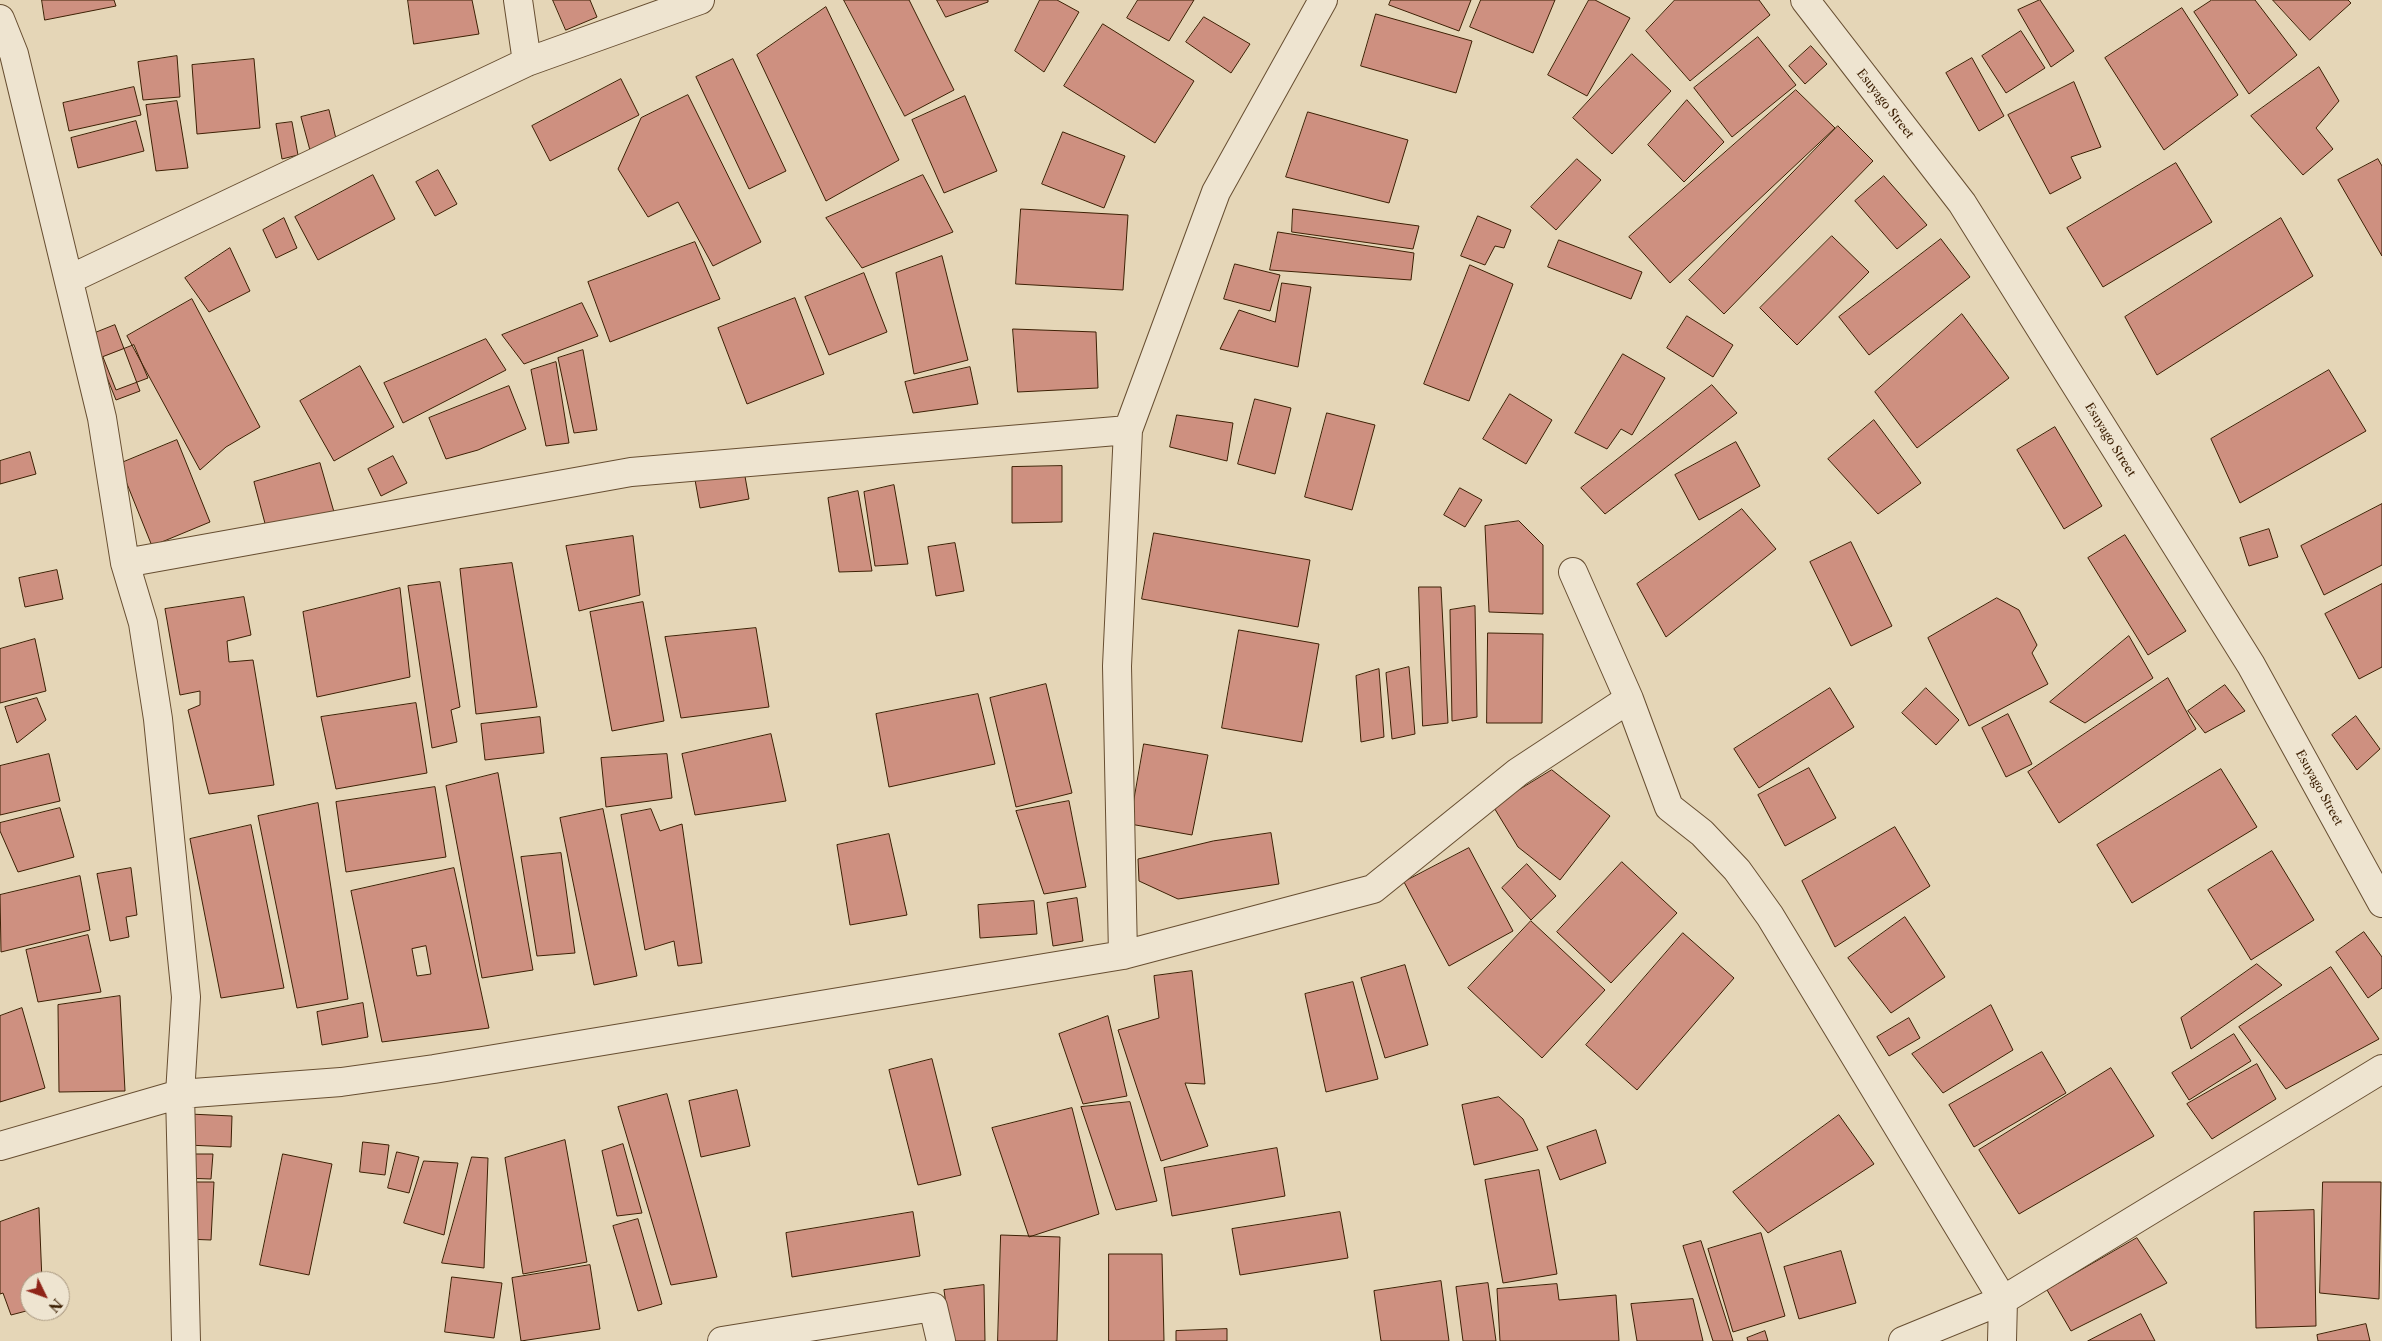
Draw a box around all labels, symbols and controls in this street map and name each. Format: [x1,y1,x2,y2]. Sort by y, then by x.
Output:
street label: Esuyago Street [1853,66,1917,142]
street label: Esuyago Street [2082,400,2138,480]
street label: Esuyago Street [2292,748,2346,828]
north arrow [20,1271,70,1321]
text: N [45,1295,66,1316]

